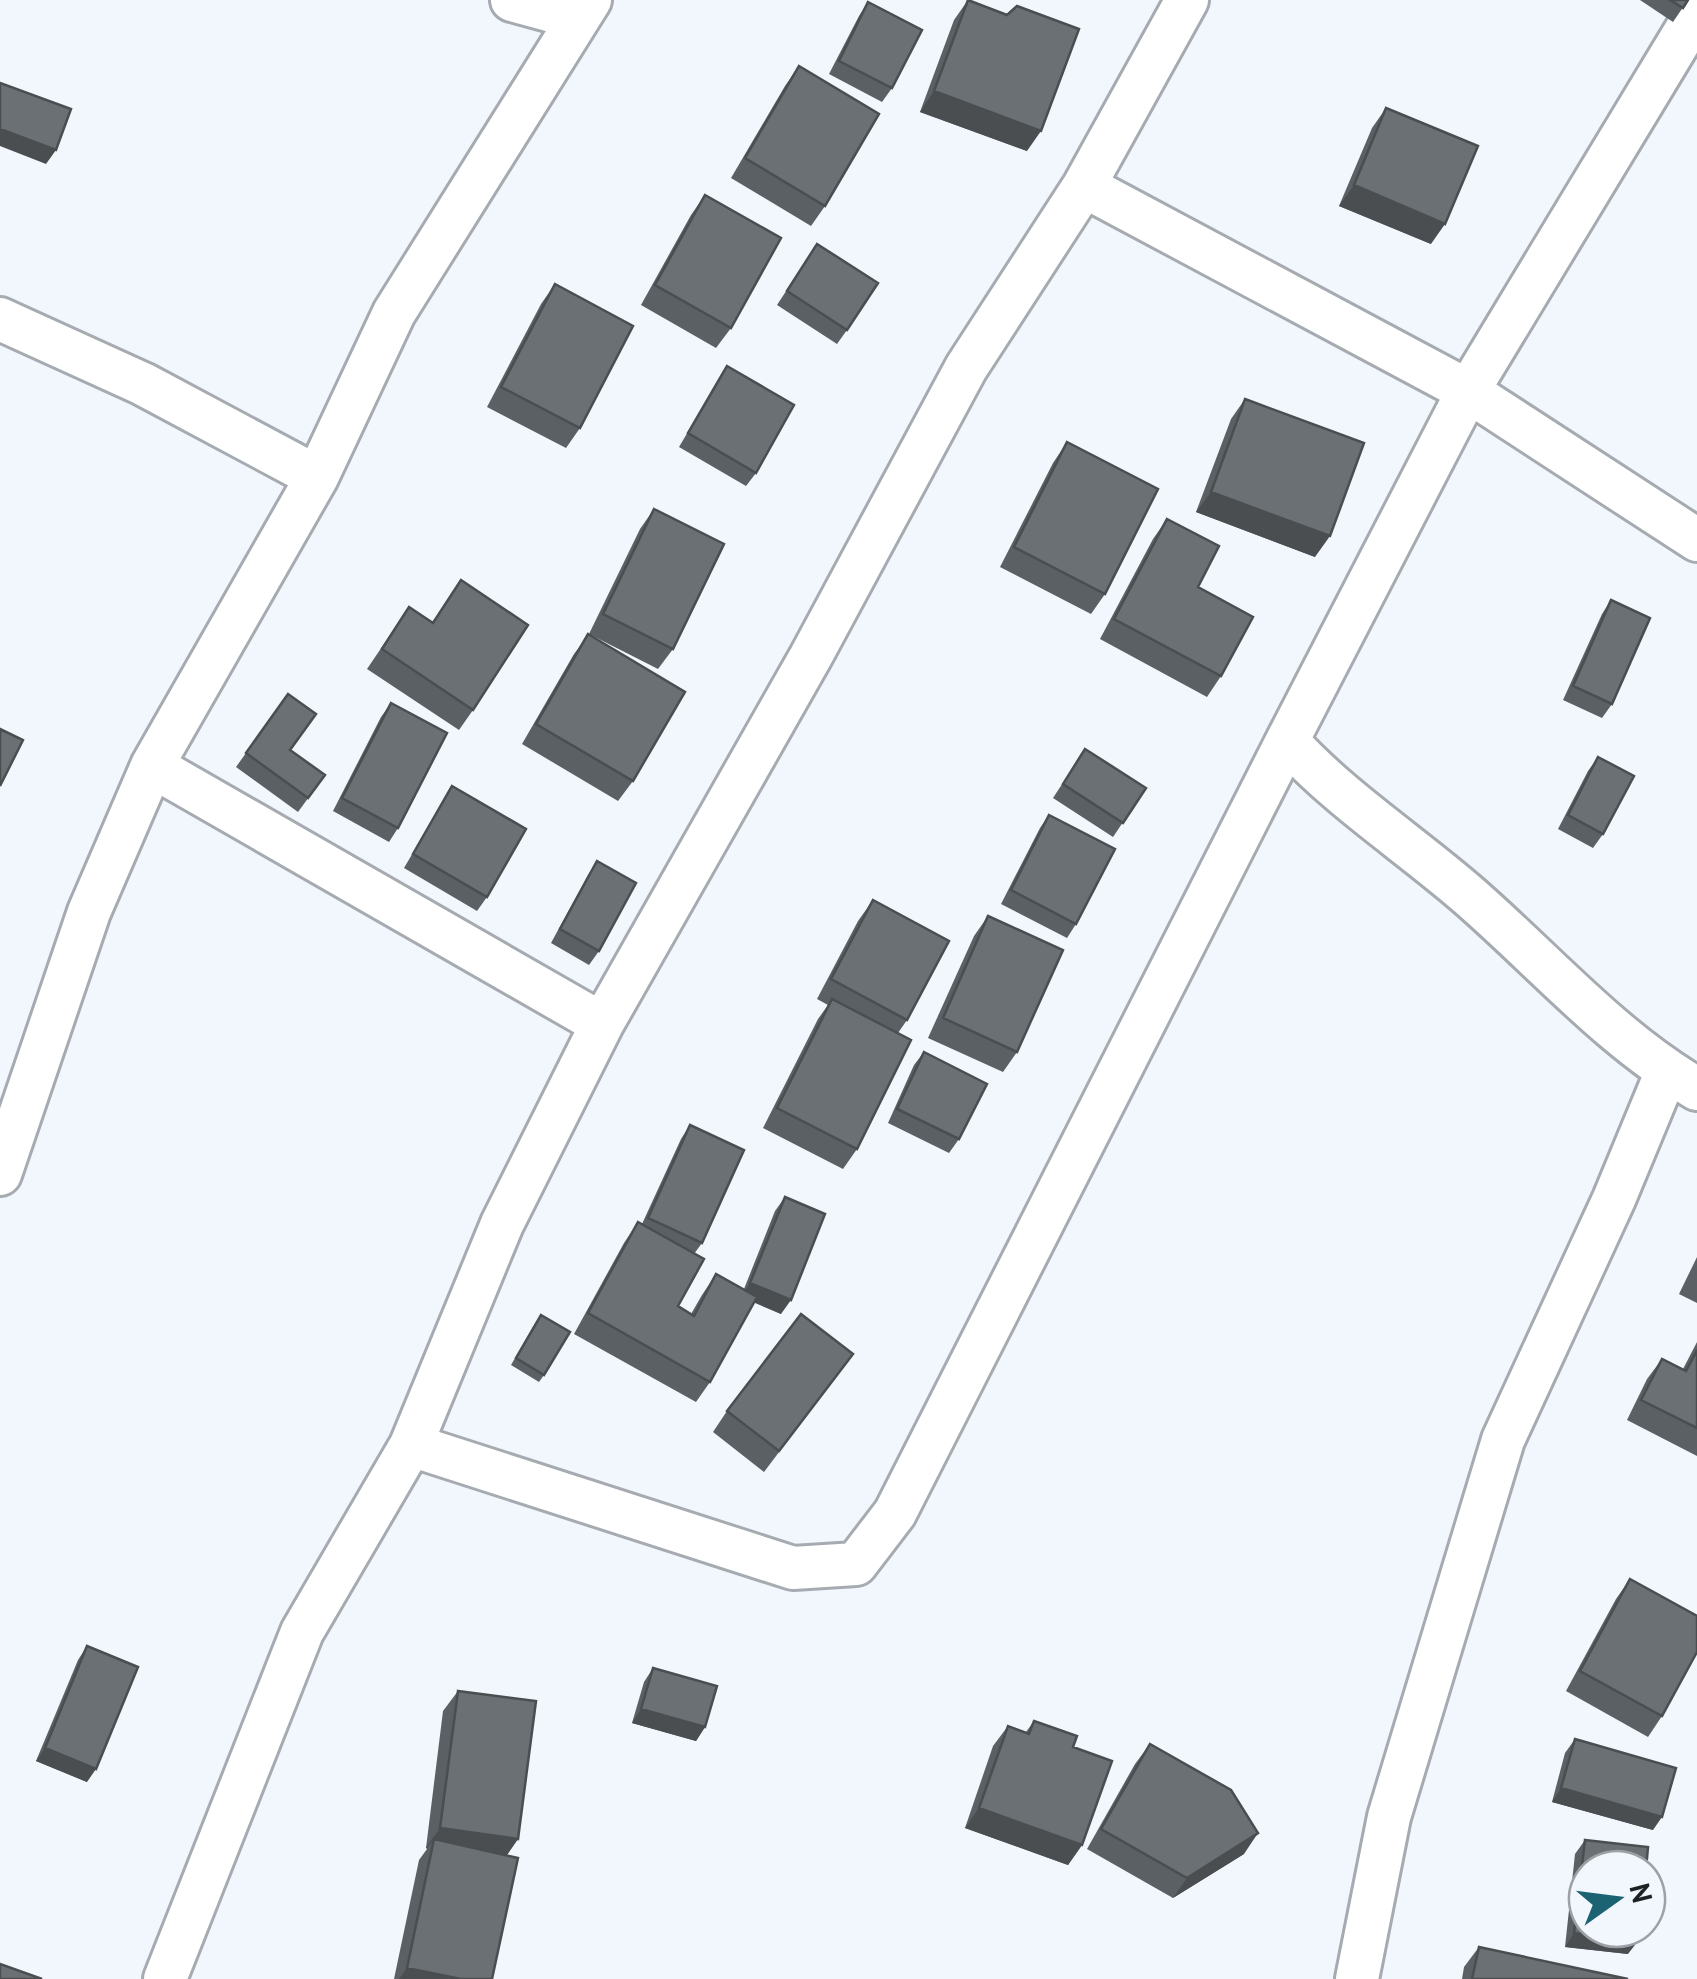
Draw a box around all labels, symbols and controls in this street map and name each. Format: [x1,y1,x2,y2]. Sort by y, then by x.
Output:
north arrow [1567,1849,1667,1949]
text: N [1622,1879,1662,1906]

